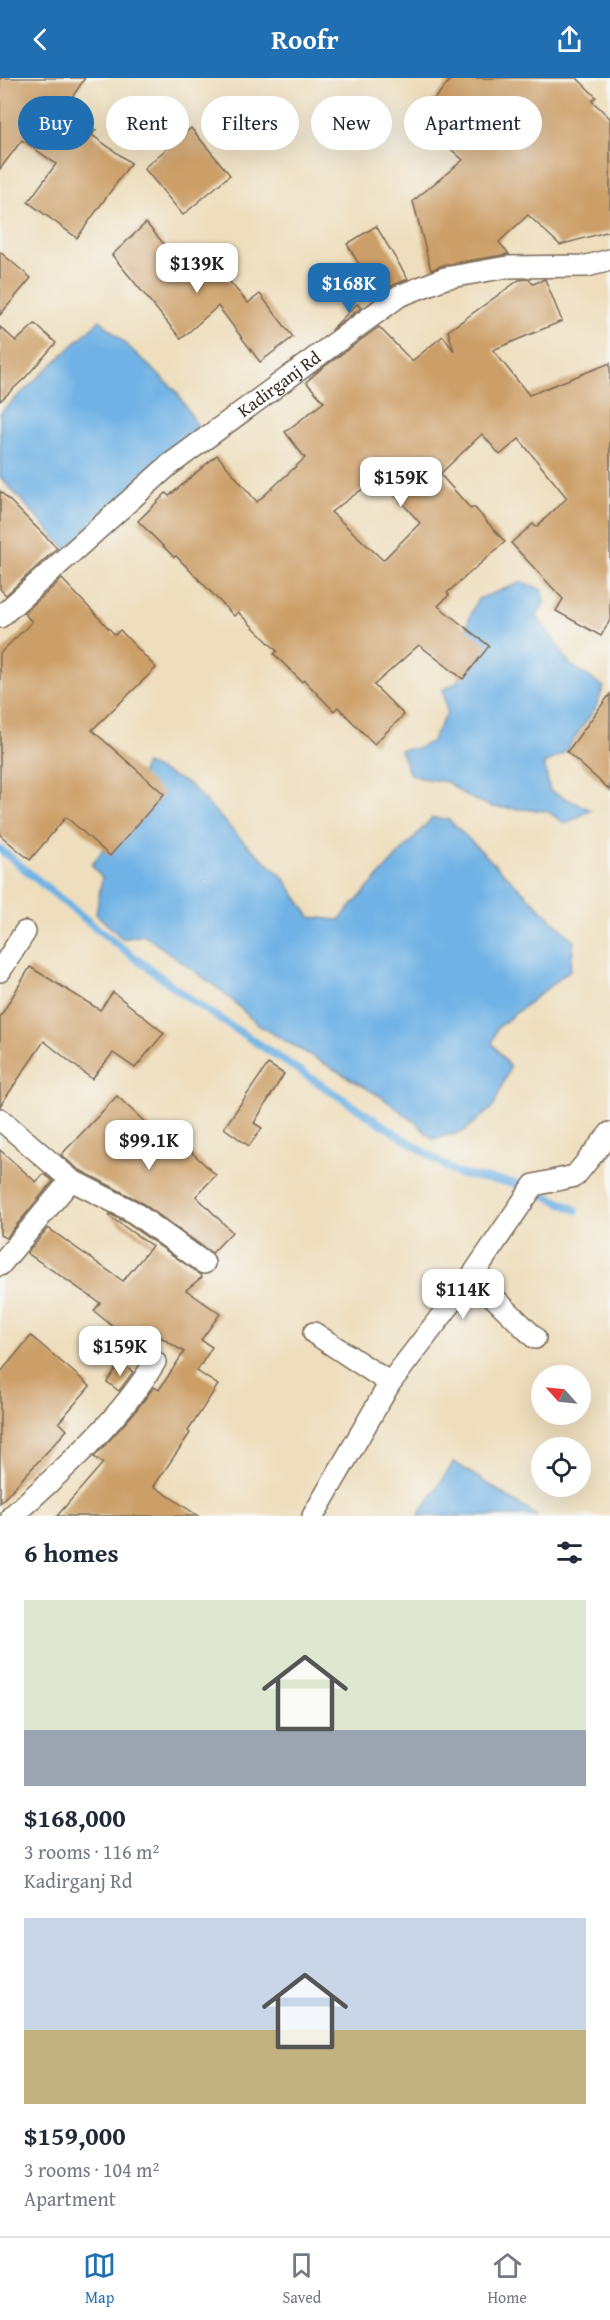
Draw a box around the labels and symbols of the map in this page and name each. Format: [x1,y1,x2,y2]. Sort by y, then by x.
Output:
pin: $139K [155,243,239,294]
pin: $168K [307,263,391,314]
street label: Kadirganj Rd [232,344,327,424]
pin: $159K [359,457,443,508]
pin: $99.1K [100,1120,198,1171]
pin: $114K [421,1269,505,1320]
pin: $159K [78,1326,162,1377]
north arrow [531,1365,591,1425]

